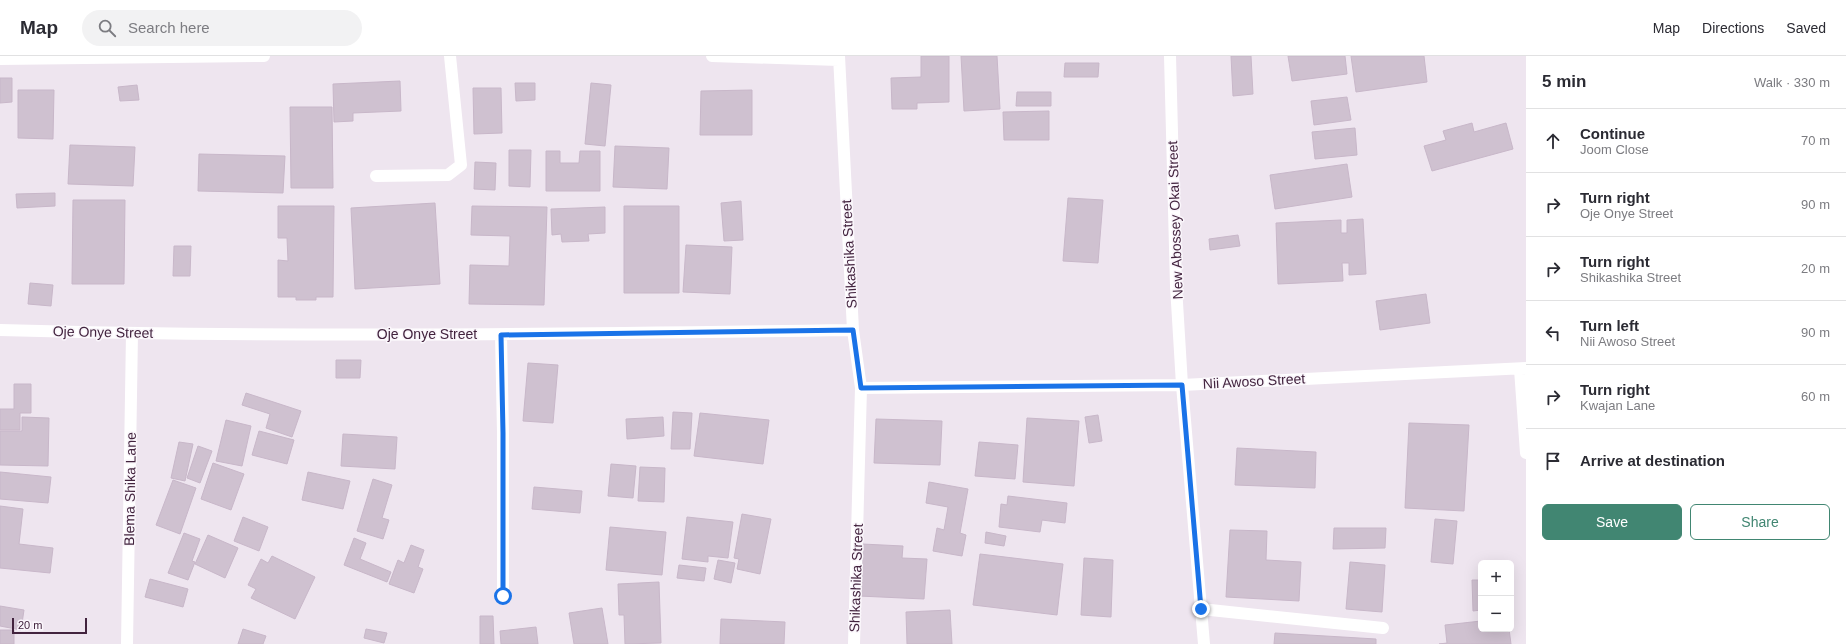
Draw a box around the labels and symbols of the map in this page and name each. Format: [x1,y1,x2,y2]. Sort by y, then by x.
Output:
street label: New Abossey Okai Street [1164,140,1186,300]
street label: Shikashika Street [838,199,860,309]
street label: Oje Onye Street [53,323,153,341]
street label: Oje Onye Street [377,326,477,342]
street label: Nii Awoso Street [1202,370,1306,392]
street label: Blema Shika Lane [121,432,139,546]
street label: Shikashika Street [846,523,866,633]
route start [494,587,512,605]
route end [1192,600,1210,618]
scale bar [12,616,87,635]

